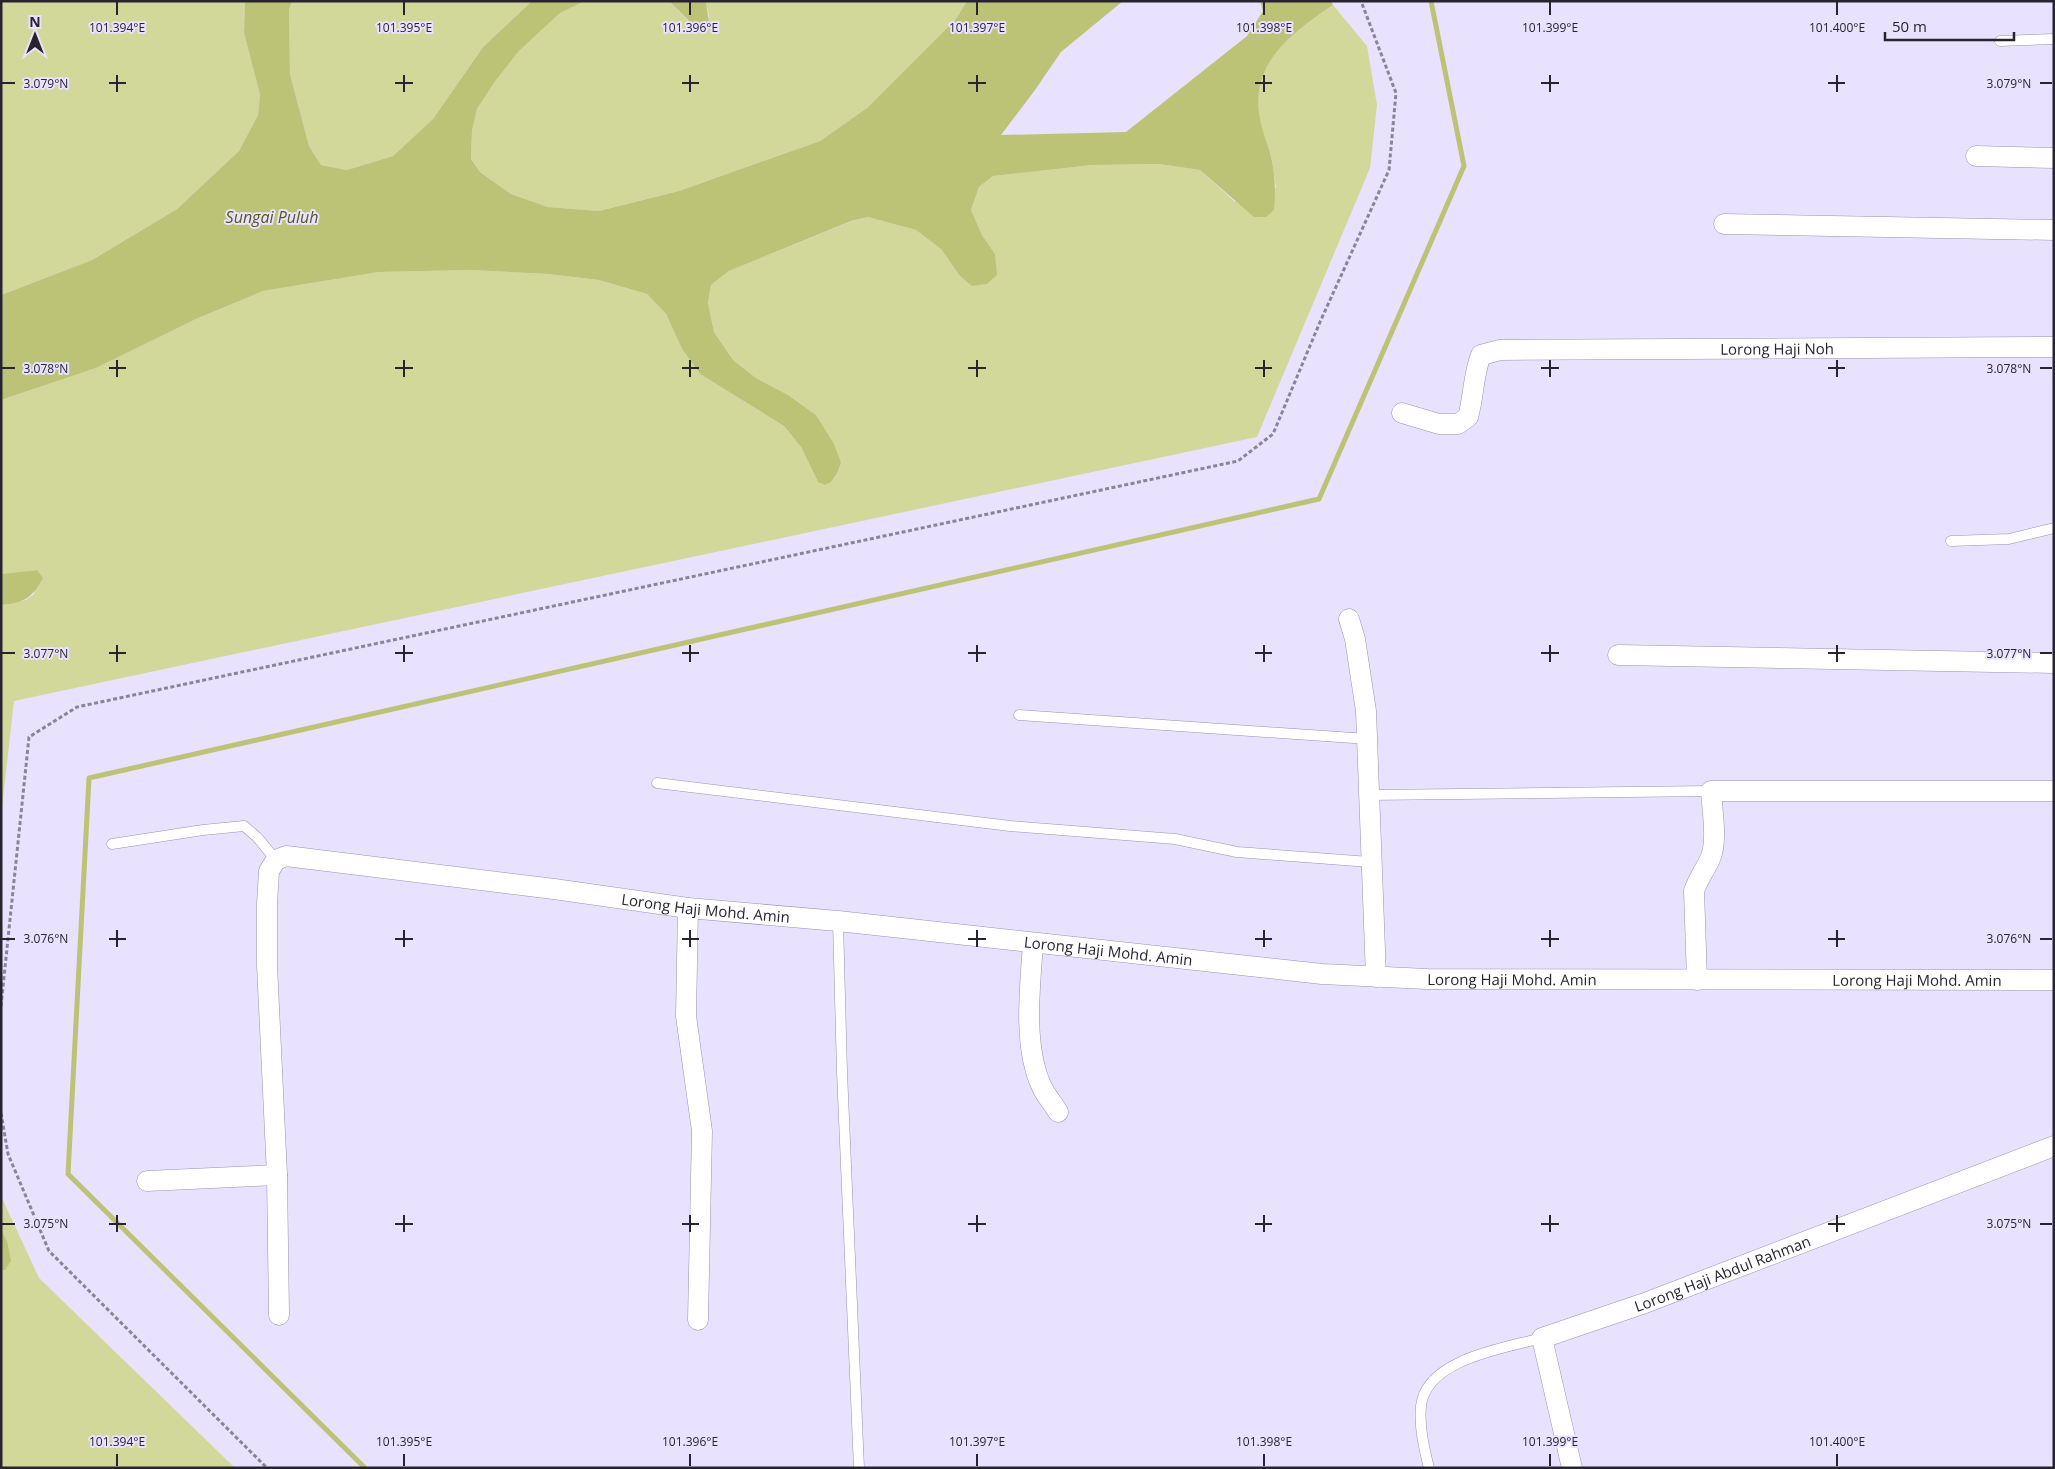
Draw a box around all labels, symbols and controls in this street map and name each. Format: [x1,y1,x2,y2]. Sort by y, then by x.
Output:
north arrow [10,10,60,60]
scale bar [1885,10,2014,42]
text: N [29,12,41,31]
text: 50 m [1892,16,1927,36]
text: 101.394°E [89,19,145,36]
text: 101.395°E [376,19,432,36]
text: 101.396°E [662,19,718,36]
text: 101.397°E [949,19,1005,36]
text: 101.398°E [1236,19,1292,36]
text: 101.399°E [1522,19,1578,36]
text: 101.400°E [1809,19,1865,36]
text: 3.079°N [24,75,68,92]
text: 3.079°N [1987,75,2031,92]
water label: Sungai Puluh [226,206,318,228]
street label: Lorong Haji Noh [1720,338,1834,359]
text: 3.078°N [24,360,68,377]
text: 3.078°N [1987,360,2031,377]
text: 3.077°N [24,645,68,662]
text: 3.077°N [1987,645,2031,662]
street label: Lorong Haji Mohd. Amin [620,889,791,927]
text: 3.076°N [24,930,68,947]
text: 3.076°N [1987,930,2031,947]
street label: Lorong Haji Mohd. Amin [1023,931,1194,970]
street label: Lorong Haji Mohd. Amin [1427,969,1597,989]
street label: Lorong Haji Mohd. Amin [1832,970,2002,990]
text: 3.075°N [24,1215,68,1232]
text: 3.075°N [1987,1215,2031,1232]
street label: Lorong Haji Abdul Rahman [1632,1230,1813,1316]
text: 101.394°E [89,1433,145,1450]
text: 101.395°E [376,1433,432,1450]
text: 101.396°E [662,1433,718,1450]
text: 101.397°E [949,1433,1005,1450]
text: 101.398°E [1236,1433,1292,1450]
text: 101.399°E [1522,1433,1578,1450]
text: 101.400°E [1809,1433,1865,1450]

